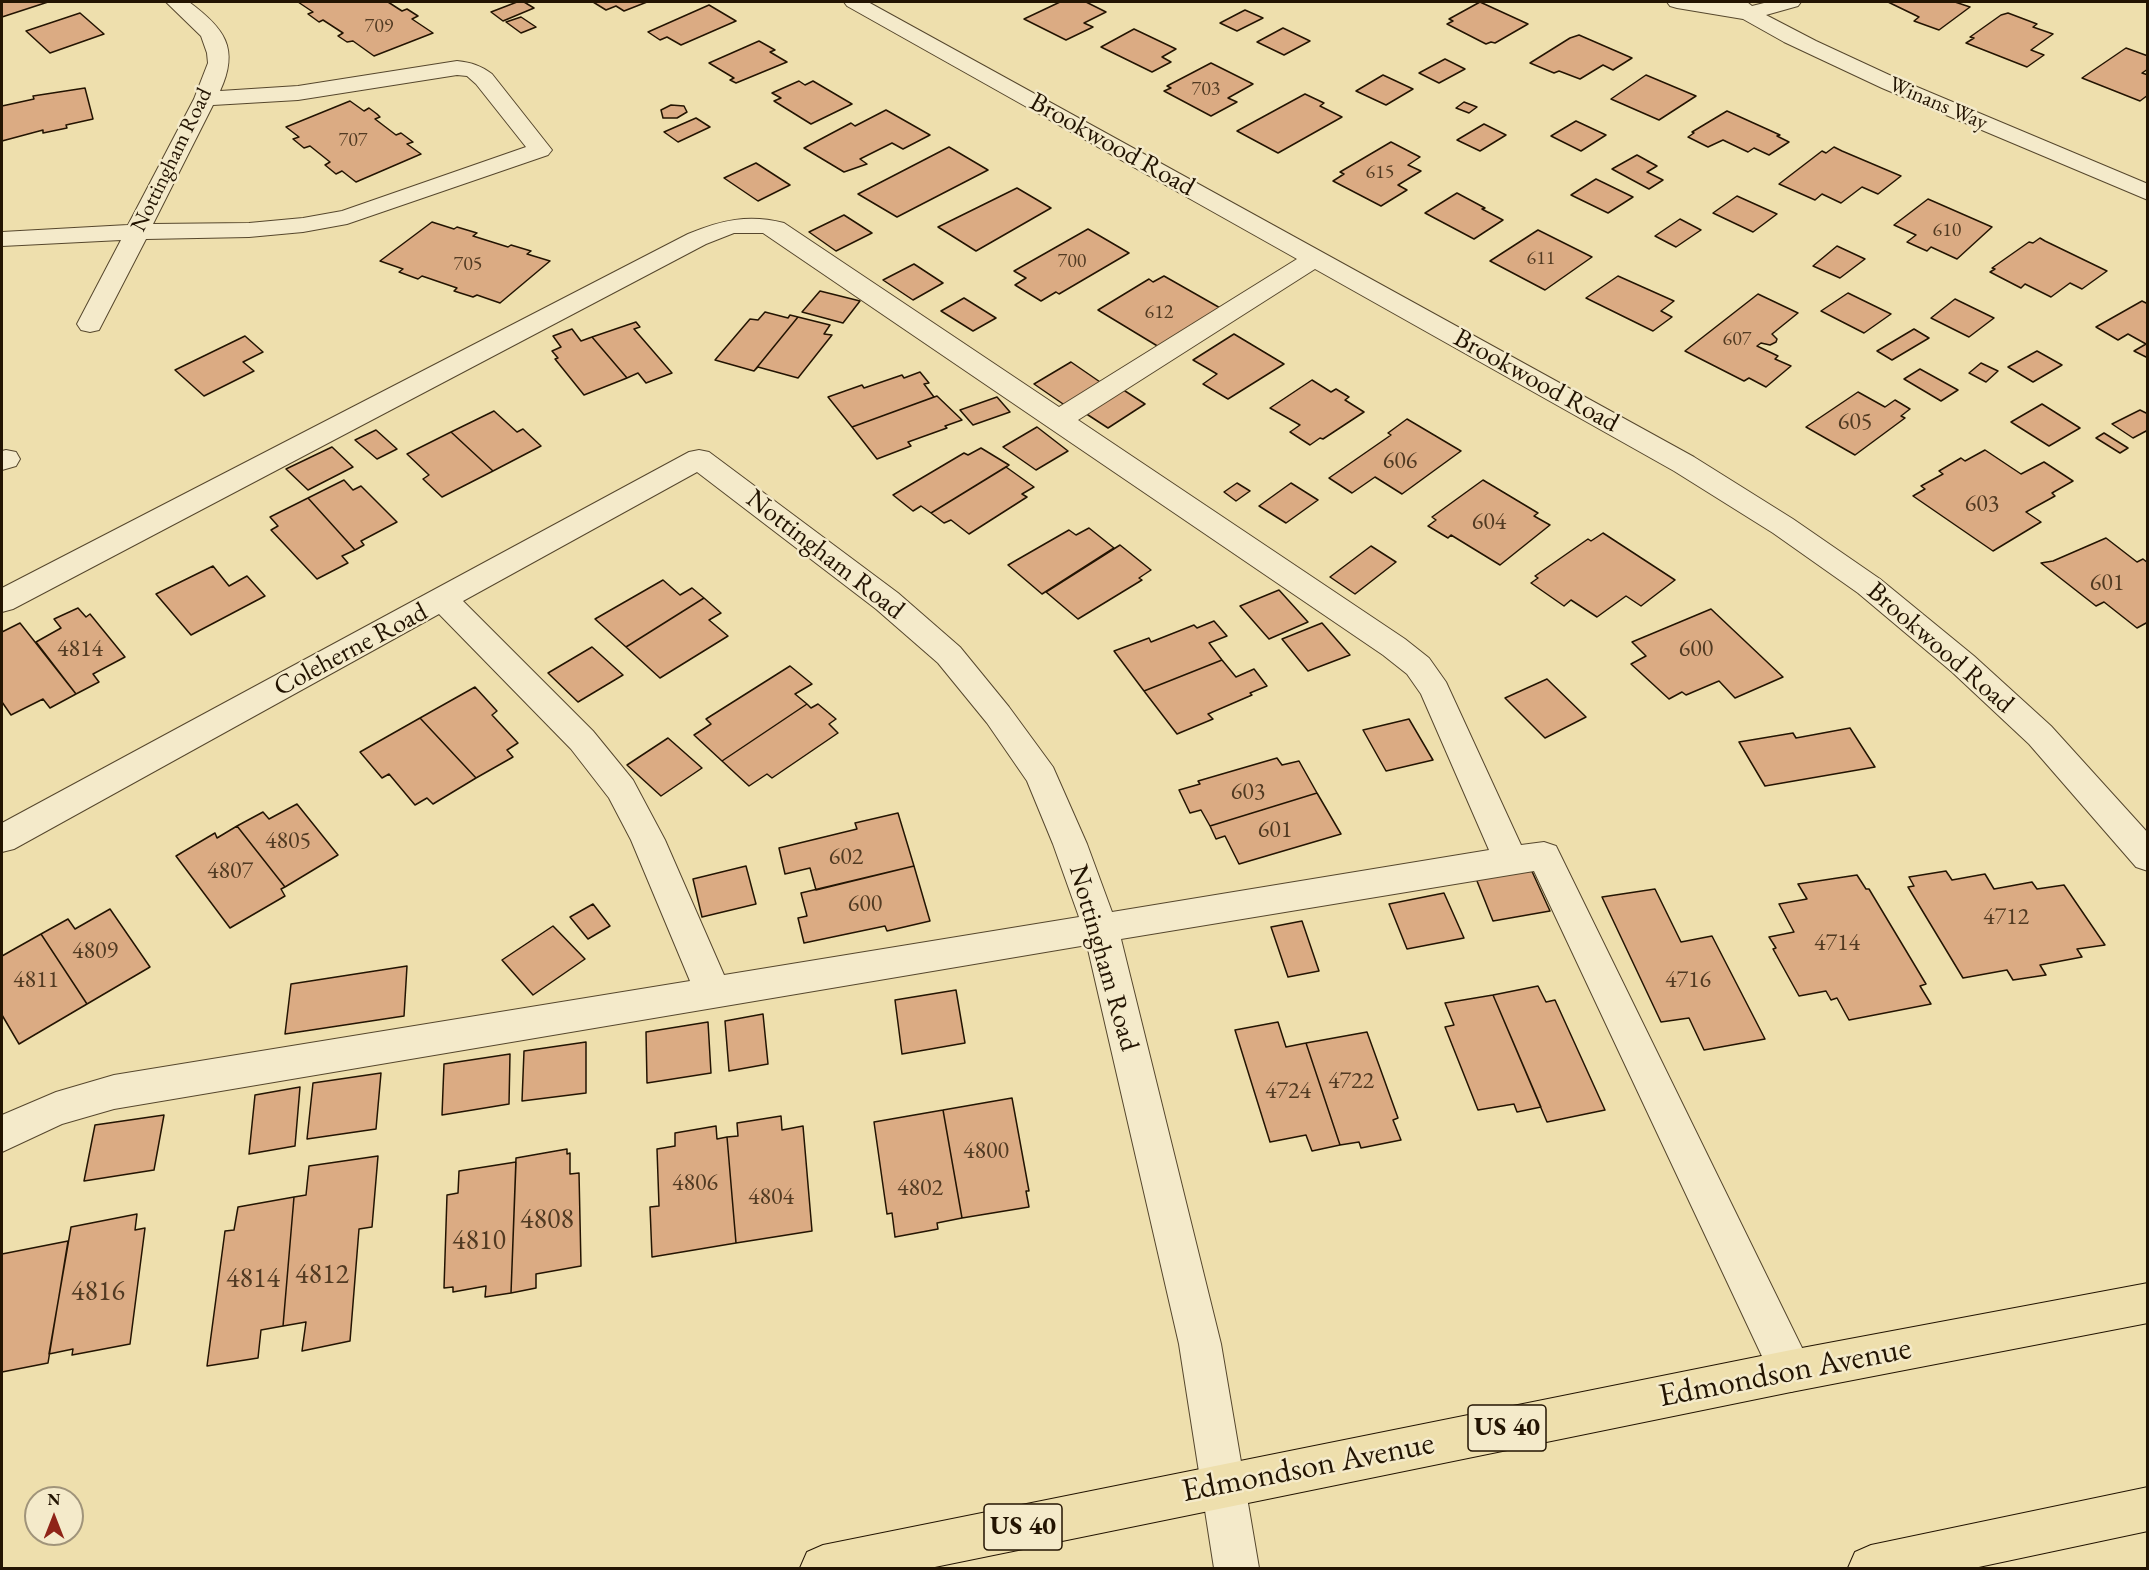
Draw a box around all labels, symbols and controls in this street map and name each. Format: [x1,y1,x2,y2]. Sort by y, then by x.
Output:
house number: 709 [365,15,393,39]
street label: Winans Way [1885,71,1991,137]
house number: 703 [1192,78,1220,102]
street label: Nottingham Road [126,84,218,236]
street label: Brookwood Road [1024,86,1200,204]
house number: 707 [339,129,367,153]
house number: 615 [1366,161,1394,185]
house number: 610 [1933,219,1961,243]
house number: 611 [1527,247,1555,271]
house number: 700 [1058,250,1086,274]
house number: 705 [454,253,482,277]
house number: 612 [1145,301,1173,325]
street label: Brookwood Road [1448,322,1624,440]
house number: 607 [1723,328,1751,352]
house number: 605 [1838,408,1872,436]
house number: 606 [1383,447,1417,475]
street label: Nottingham Road [739,483,911,627]
house number: 603 [1965,490,1999,518]
house number: 604 [1472,508,1506,536]
house number: 601 [2090,569,2124,597]
street label: Brookwood Road [1860,575,2020,721]
street label: Coleherne Road [269,596,433,704]
house number: 4814 [57,635,103,663]
house number: 600 [1679,635,1713,663]
house number: 603 [1231,778,1265,806]
house number: 601 [1258,816,1292,844]
house number: 4805 [265,827,311,855]
house number: 602 [829,843,863,871]
house number: 4807 [207,857,253,885]
street label: Nottingham Road [1061,861,1145,1055]
house number: 600 [848,890,882,918]
house number: 4712 [1983,903,2029,931]
house number: 4714 [1814,929,1860,957]
house number: 4809 [72,937,118,965]
house number: 4811 [13,966,59,994]
house number: 4716 [1665,966,1711,994]
house number: 4722 [1328,1067,1374,1095]
house number: 4724 [1265,1077,1311,1105]
house number: 4800 [963,1137,1009,1165]
house number: 4806 [672,1169,718,1197]
house number: 4802 [897,1174,943,1202]
house number: 4804 [748,1183,794,1211]
house number: 4808 [520,1203,574,1237]
house number: 4810 [452,1224,506,1258]
house number: 4812 [295,1258,349,1292]
house number: 4814 [226,1262,280,1296]
house number: 4816 [71,1275,125,1309]
street label: Edmondson Avenue [1655,1329,1915,1417]
road number: US 40 [1468,1405,1546,1451]
street label: Edmondson Avenue [1178,1424,1438,1512]
north arrow [24,1486,84,1546]
text: N [48,1489,60,1510]
road number: US 40 [984,1504,1062,1550]

